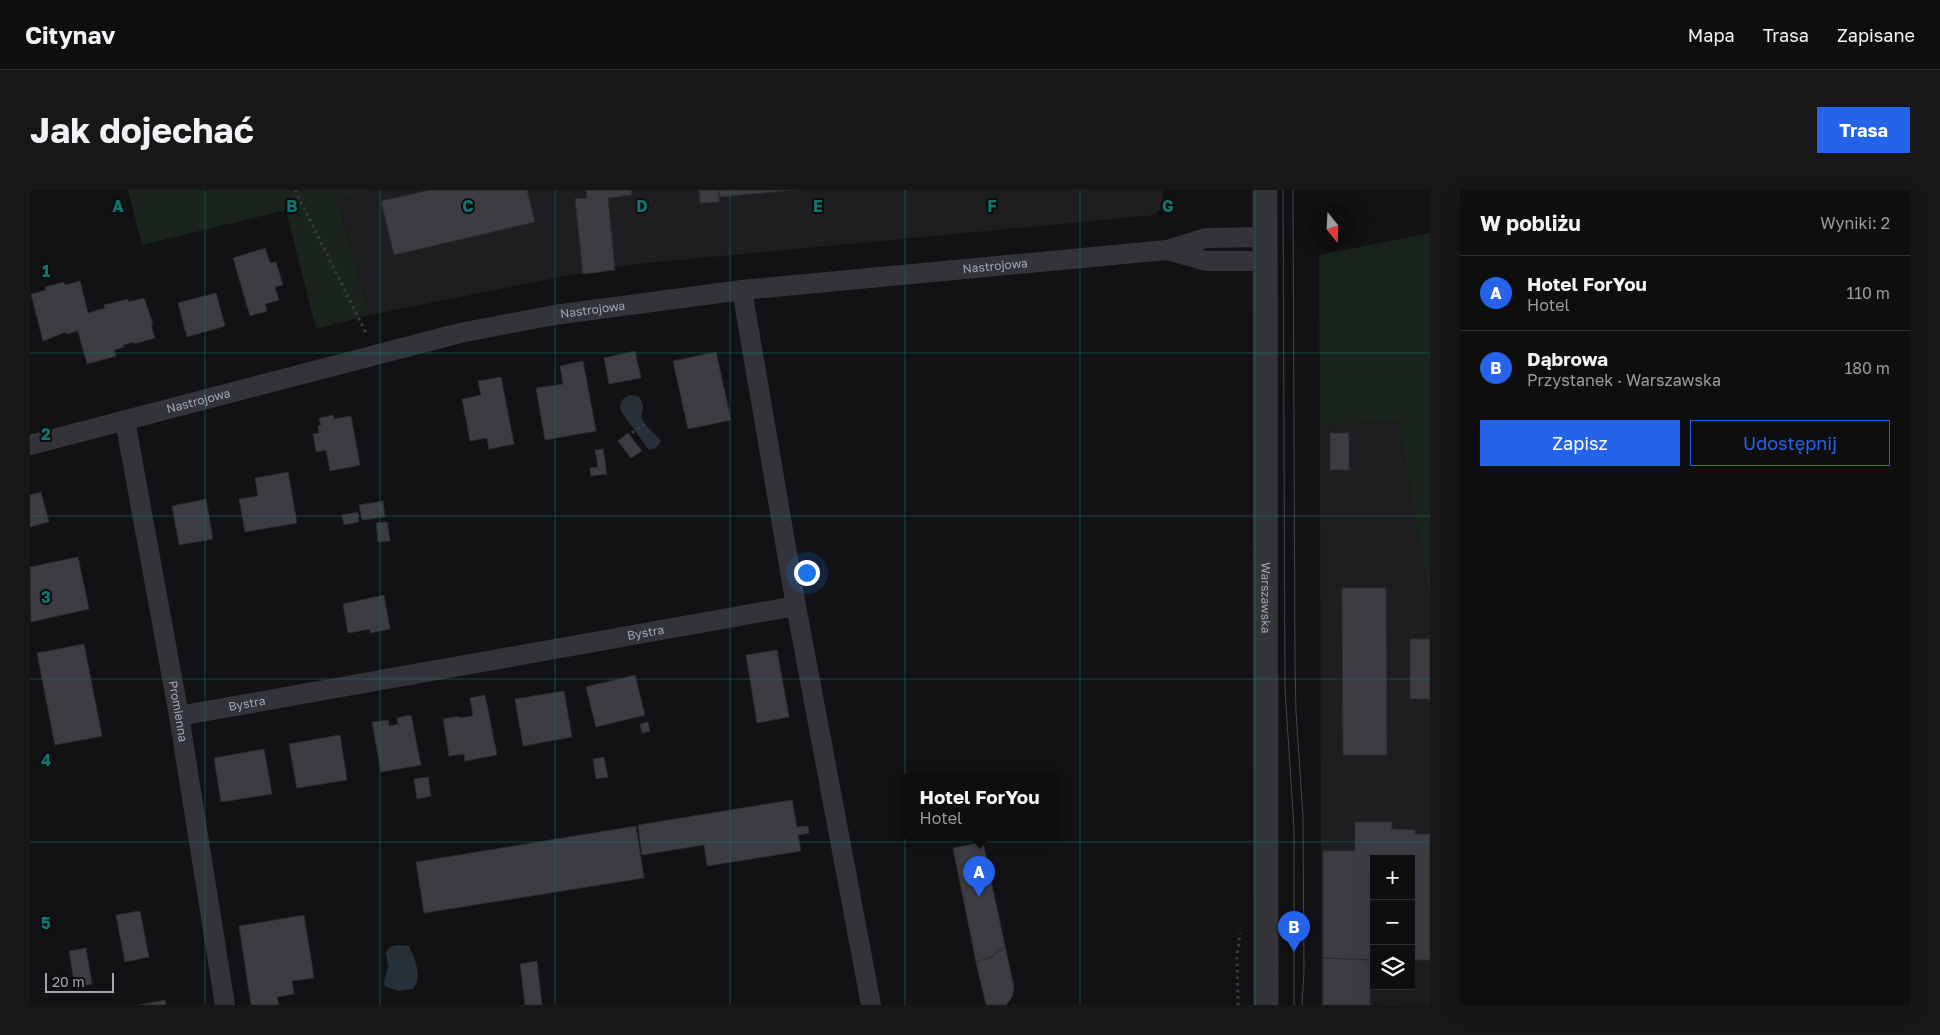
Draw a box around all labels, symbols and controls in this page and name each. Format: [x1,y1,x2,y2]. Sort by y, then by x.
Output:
text: Citynav [25,20,115,49]
text: Mapa [1688,24,1735,46]
text: Trasa [1763,24,1809,46]
text: Zapisane [1837,24,1915,46]
button: Trasa [1817,107,1910,153]
text: Jak dojechać [30,109,254,151]
text: A [112,196,124,216]
text: B [286,196,298,216]
text: C [462,196,474,216]
text: D [636,196,648,216]
text: E [813,196,823,216]
text: F [987,196,997,216]
text: G [1162,196,1174,216]
north arrow [1310,205,1355,250]
text: W pobliżu [1480,210,1581,236]
text: Wyniki: 2 [1820,213,1890,233]
street label: Nastrojowa [962,255,1028,276]
text: 1 [42,261,50,281]
text: Hotel ForYou [1527,272,1647,295]
text: A [1490,283,1502,303]
text: 110 m [1846,283,1890,303]
text: Hotel [1527,295,1570,315]
street label: Nastrojowa [559,298,626,321]
text: Dąbrowa [1527,347,1608,370]
text: B [1490,358,1502,378]
text: 180 m [1844,358,1890,378]
text: Przystanek · Warszawska [1527,370,1721,390]
street label: Nastrojowa [165,385,232,416]
button: Zapisz [1480,420,1680,466]
button: Udostępnij [1690,420,1890,466]
text: 2 [41,424,51,444]
your location [794,560,820,586]
street label: Warszawska [1258,562,1274,634]
text: 3 [41,587,51,607]
street label: Bystra [626,622,665,643]
street label: Promienna [166,679,191,743]
street label: Bystra [227,693,266,714]
text: 4 [41,750,51,770]
popup [902,774,1057,839]
text: Hotel ForYou [920,785,1039,808]
text: Hotel [920,808,962,828]
map controls [1370,855,1415,990]
button: + [1370,855,1415,900]
pin: A [963,856,995,897]
button: − [1370,900,1415,945]
pin: B [1278,911,1310,952]
text: 5 [41,913,51,933]
button: layers [1370,945,1415,990]
scale bar [45,970,114,993]
text: 20 m [52,973,85,990]

